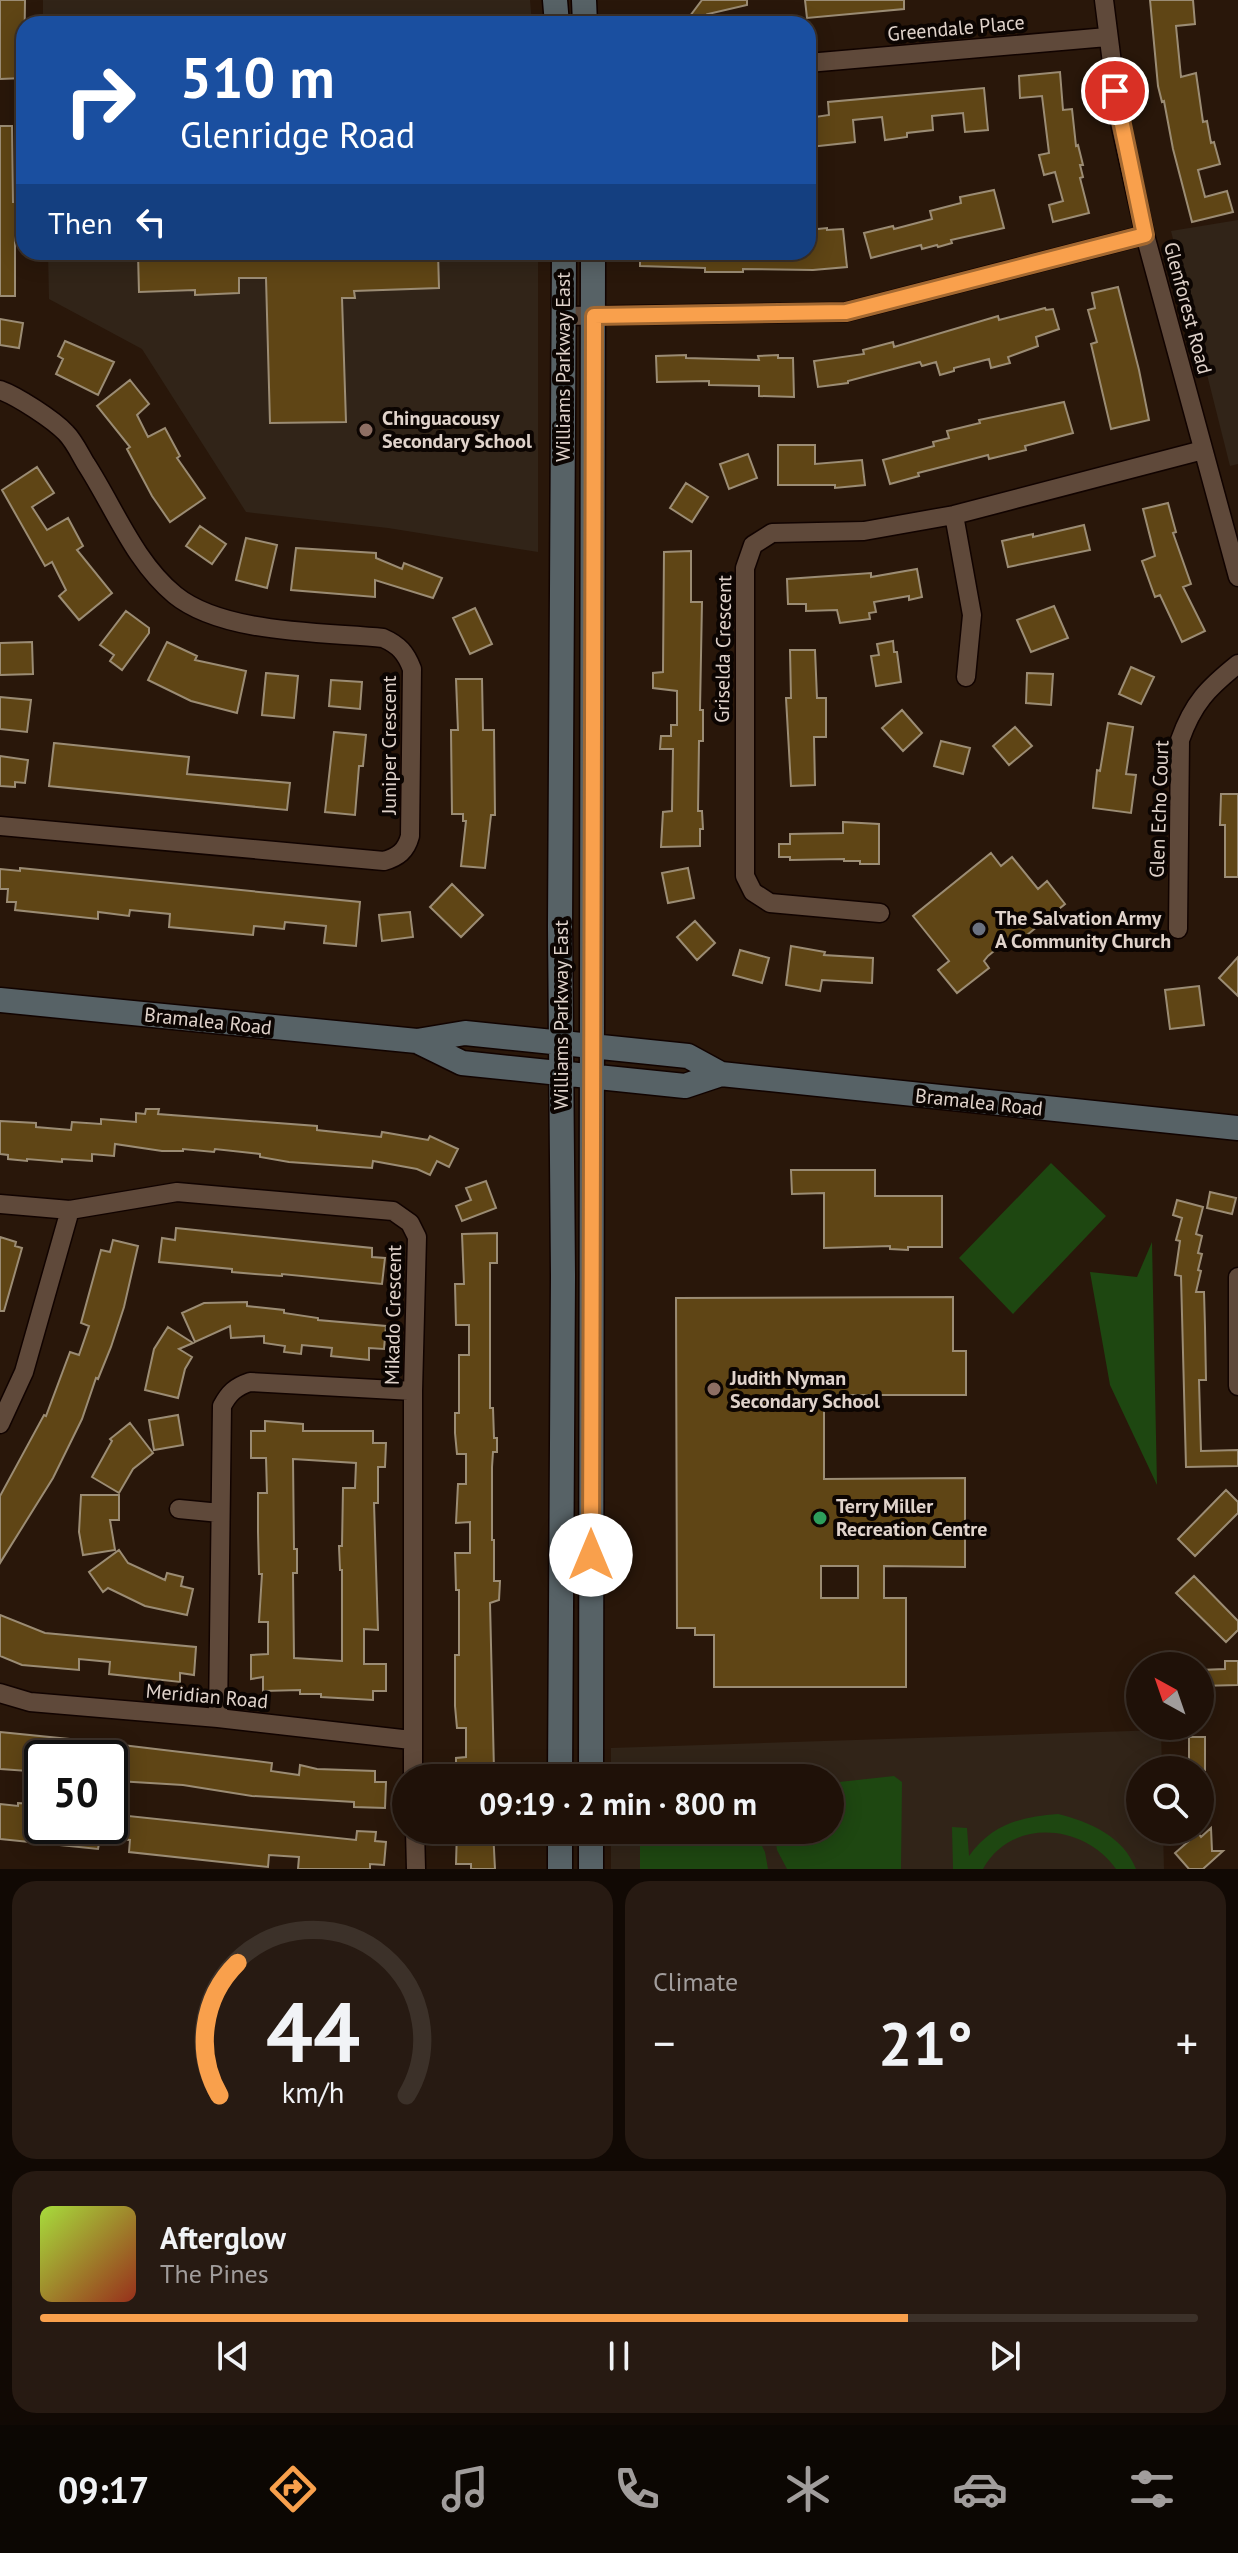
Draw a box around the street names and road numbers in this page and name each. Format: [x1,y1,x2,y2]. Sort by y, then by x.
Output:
street label: Greendale Place [886,9,1026,47]
street label: Glenforest Road [1158,239,1218,377]
street label: Williams Parkway East [550,272,576,462]
street label: Griselda Crescent [709,575,737,723]
street label: Juniper Crescent [376,675,402,815]
street label: Glen Echo Court [1144,740,1174,878]
street label: Williams Parkway East [548,920,574,1110]
street label: Bramalea Road [143,1001,273,1041]
street label: Bramalea Road [914,1082,1044,1122]
street label: Mikado Crescent [379,1244,407,1385]
street label: Meridian Road [145,1678,269,1714]

